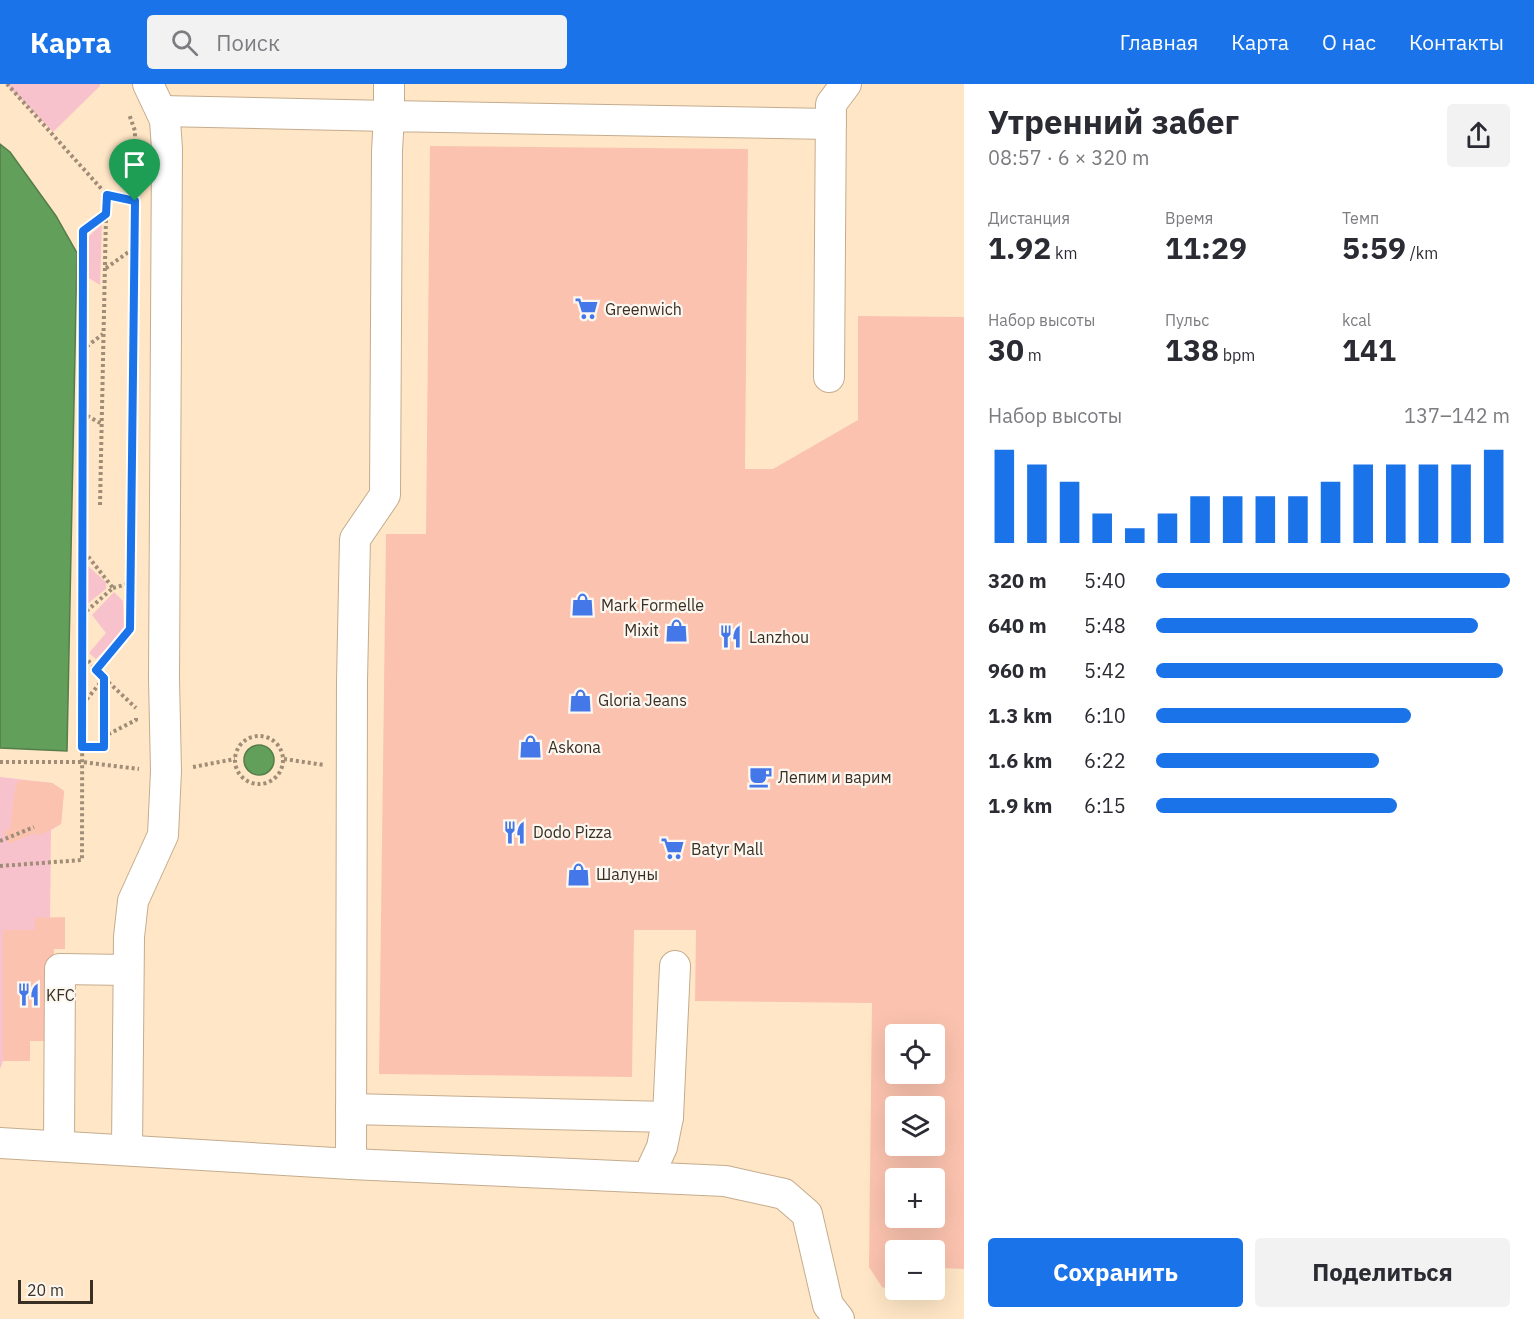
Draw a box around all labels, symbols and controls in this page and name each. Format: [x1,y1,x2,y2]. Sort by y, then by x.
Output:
search box [147,15,567,69]
text: Карта [30,24,111,61]
icon: search [168,26,201,59]
text: Поиск [216,28,280,57]
text: Главная [1120,28,1198,56]
text: Карта [1231,28,1289,56]
text: О нас [1322,28,1376,56]
text: Контакты [1409,28,1504,56]
text: Утренний забег [988,100,1239,143]
button: share [1447,104,1510,167]
pin [109,139,160,201]
text: 08:57 · 6 × 320 m [988,144,1149,171]
icon: arrive [118,148,151,181]
text: Дистанция [988,208,1070,228]
text: Время [1165,208,1213,228]
text: Темп [1342,208,1379,228]
text: 1.92 [988,228,1051,267]
text: 11:29 [1165,228,1247,267]
text: 5:59 [1342,228,1406,267]
text: km [1051,243,1078,263]
text: /km [1406,243,1438,263]
supermarket icon: Greenwich [574,296,600,322]
place label: Greenwich [605,299,682,319]
text: Набор высоты [988,310,1095,330]
text: Пульс [1165,310,1209,330]
text: kcal [1342,310,1371,330]
text: 30 [988,330,1024,369]
text: 138 [1165,330,1219,369]
text: 141 [1342,330,1396,369]
text: m [1024,345,1042,365]
text: bpm [1219,345,1255,365]
text: Набор высоты [988,402,1122,429]
text: 137–142 m [1404,402,1510,429]
text: 320 m [988,567,1047,594]
text: 5:40 [1084,567,1126,594]
shop icon: Mark Formelle [570,592,596,618]
place label: Mark Formelle [601,595,704,615]
text: 640 m [988,612,1047,639]
text: 5:48 [1084,612,1126,639]
shop icon: Mixit [664,617,690,643]
place label: Mixit [624,620,659,640]
restaurant icon: Lanzhou [718,624,744,650]
place label: Lanzhou [749,627,809,647]
text: 960 m [988,657,1047,684]
text: 5:42 [1084,657,1126,684]
shop icon: Gloria Jeans [567,687,593,713]
place label: Gloria Jeans [598,690,687,710]
text: 1.3 km [988,702,1052,729]
text: 6:10 [1084,702,1126,729]
shop icon: Askona [517,734,543,760]
place label: Askona [548,737,601,757]
text: 1.6 km [988,747,1052,774]
text: 6:22 [1084,747,1126,774]
cafe icon: Лепим и варим [747,764,773,790]
place label: Лепим и варим [778,767,892,787]
text: 1.9 km [988,792,1052,819]
text: 6:15 [1084,792,1126,819]
restaurant icon: Dodo Pizza [502,819,528,845]
place label: Dodo Pizza [533,822,612,842]
supermarket icon: Batyr Mall [660,836,686,862]
place label: Batyr Mall [691,839,763,859]
shop icon: Шалуны [565,861,591,887]
place label: Шалуны [596,864,658,884]
restaurant icon: KFC [15,982,41,1008]
place label: KFC [46,985,75,1005]
map controls [885,1024,945,1300]
button: locate [885,1024,945,1084]
button: layers [885,1096,945,1156]
button: + [885,1168,945,1228]
button: Сохранить [988,1238,1243,1307]
button: Поделиться [1255,1238,1510,1307]
button: − [885,1240,945,1300]
scale bar [18,1277,93,1304]
text: 20 m [27,1280,64,1300]

